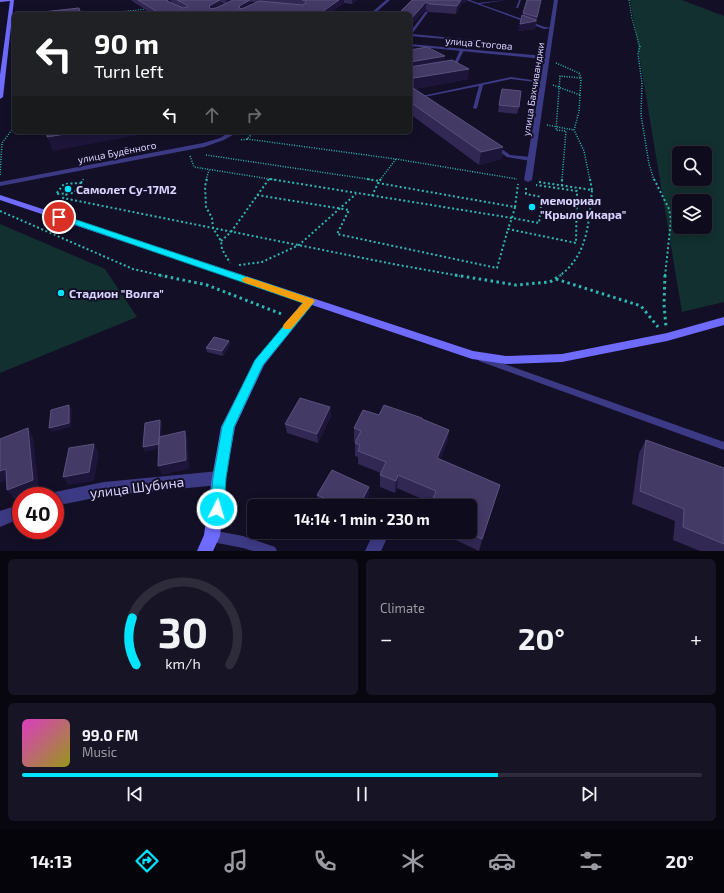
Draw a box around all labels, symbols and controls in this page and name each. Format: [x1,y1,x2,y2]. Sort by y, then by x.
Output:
text: 90 m [94,26,159,60]
icon: left [28,28,80,80]
street label: улица Стогова [445,34,513,53]
street label: улица Бахчиванджи [520,41,547,137]
text: Turn left [94,60,164,82]
icon: left [159,104,181,126]
icon: ahead [201,104,223,126]
icon: right [243,104,265,126]
street label: улица Будённого [77,138,158,166]
map controls [672,146,712,234]
button: search [672,146,712,186]
place label: Самолет Су-17М2 [76,182,177,196]
marker: Самолет Су-17М2 [63,184,73,194]
place label: мемориал "Крыло Икара" [540,193,626,221]
button: layers [672,194,712,234]
pin [42,200,76,234]
marker: мемориал "Крыло Икара" [527,202,537,212]
icon: arrive [48,206,70,228]
place label: Стадион "Волга" [69,286,164,300]
marker: Стадион "Волга" [56,288,66,298]
street label: улица Шубина [89,473,185,501]
speed limit sign: 40 [12,487,64,539]
position arrow [196,488,238,530]
text: 14:14 · 1 min · 230 m [294,510,430,528]
text: Climate [380,600,425,616]
text: 30 [158,606,208,656]
text: 20° [518,620,565,656]
text: − [380,625,393,651]
text: + [690,625,702,651]
text: km/h [165,655,201,672]
text: 99.0 FM [82,726,138,744]
text: Music [82,744,117,760]
icon: previous [124,783,146,805]
icon: pause [351,783,373,805]
icon: next [578,783,600,805]
icon: directions [133,847,161,875]
icon: music [222,847,250,875]
icon: phone [311,847,339,875]
icon: climate [399,847,427,875]
icon: car [488,847,516,875]
icon: filters [577,847,605,875]
text: 14:13 [30,850,72,872]
text: 20° [666,850,694,872]

